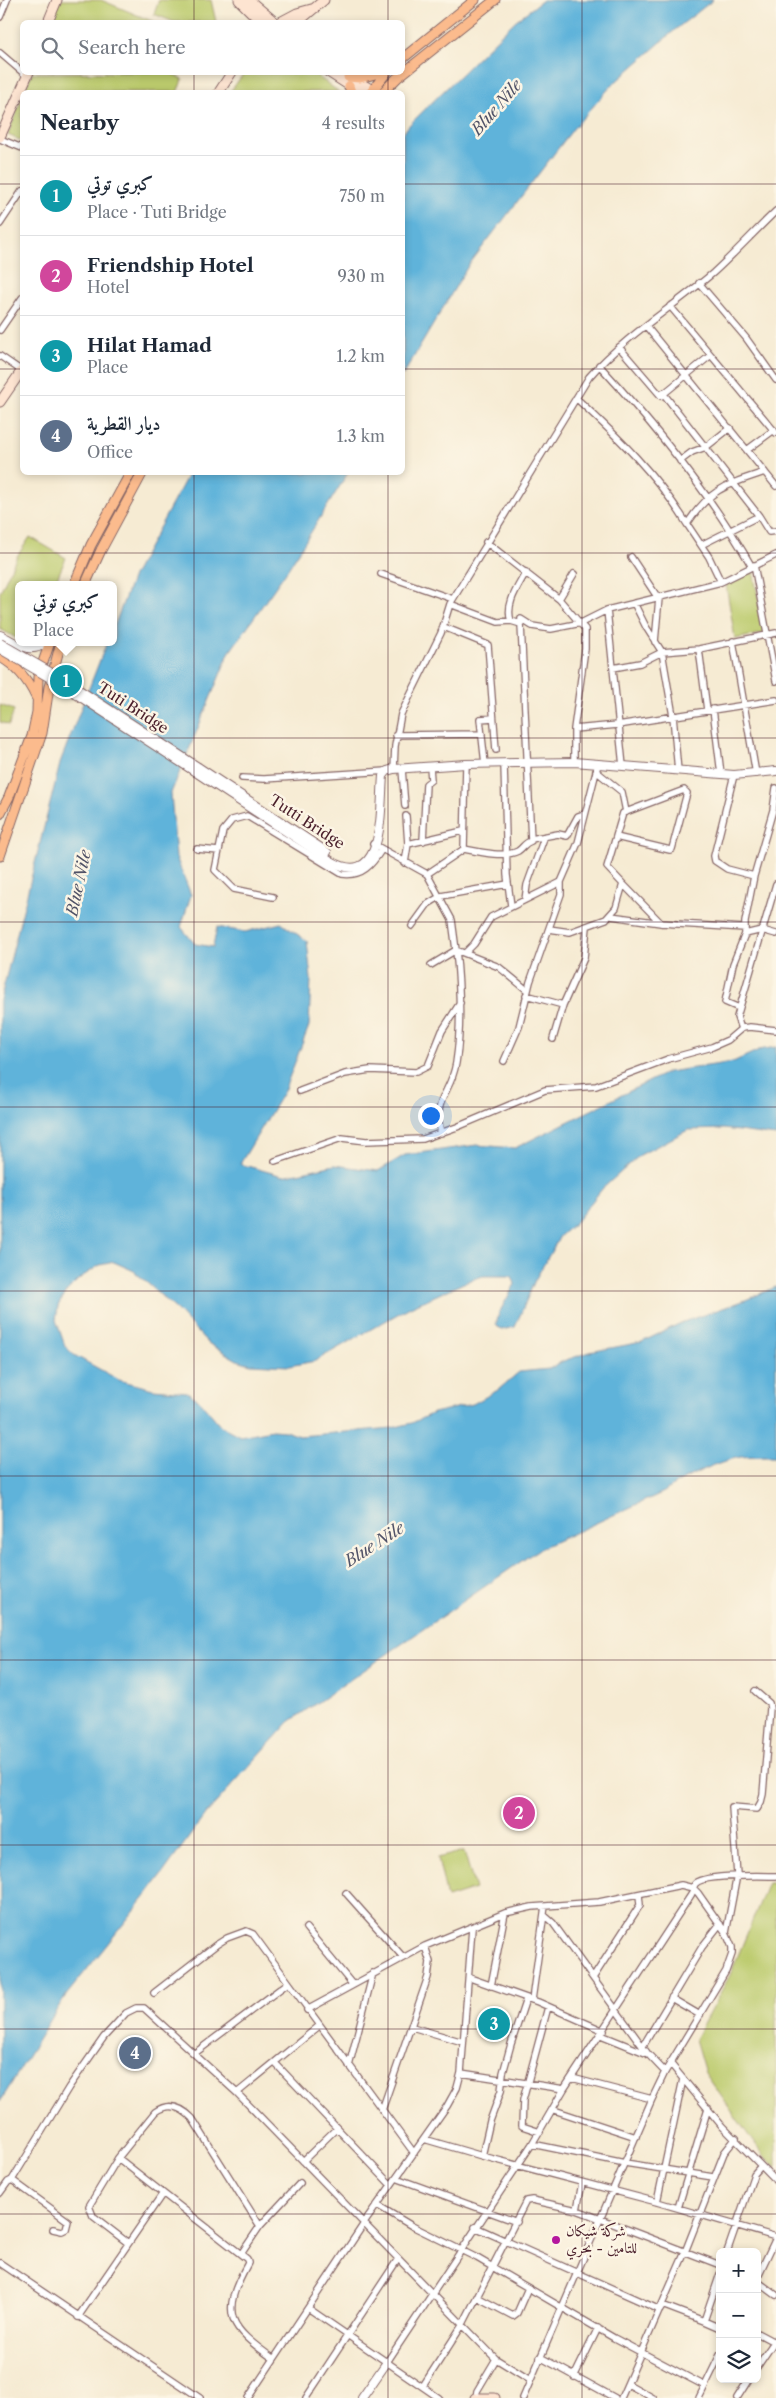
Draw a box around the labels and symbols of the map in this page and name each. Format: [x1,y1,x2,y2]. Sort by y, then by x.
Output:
water label: Blue Nile [465,74,526,140]
pin: 1 [50,662,82,700]
street label: Tuti Bridge [94,678,172,737]
street label: Tutti Bridge [266,790,348,853]
water label: Blue Nile [61,847,95,920]
your location [418,1103,444,1129]
water label: Blue Nile [339,1517,409,1572]
pin: 2 [503,1794,535,1832]
pin: 3 [478,2005,510,2043]
pin: 4 [119,2034,151,2072]
place label: شركة شيكان للتامين - بحري [566,2221,637,2260]
marker: شركة شيكان للتامين - بحري [550,2234,562,2246]

